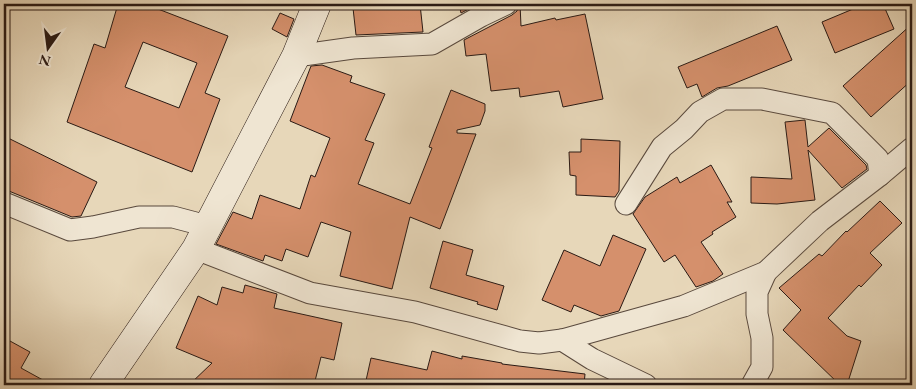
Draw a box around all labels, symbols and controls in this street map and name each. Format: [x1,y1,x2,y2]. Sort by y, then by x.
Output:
north arrow [22,22,72,72]
text: N [37,50,53,71]

